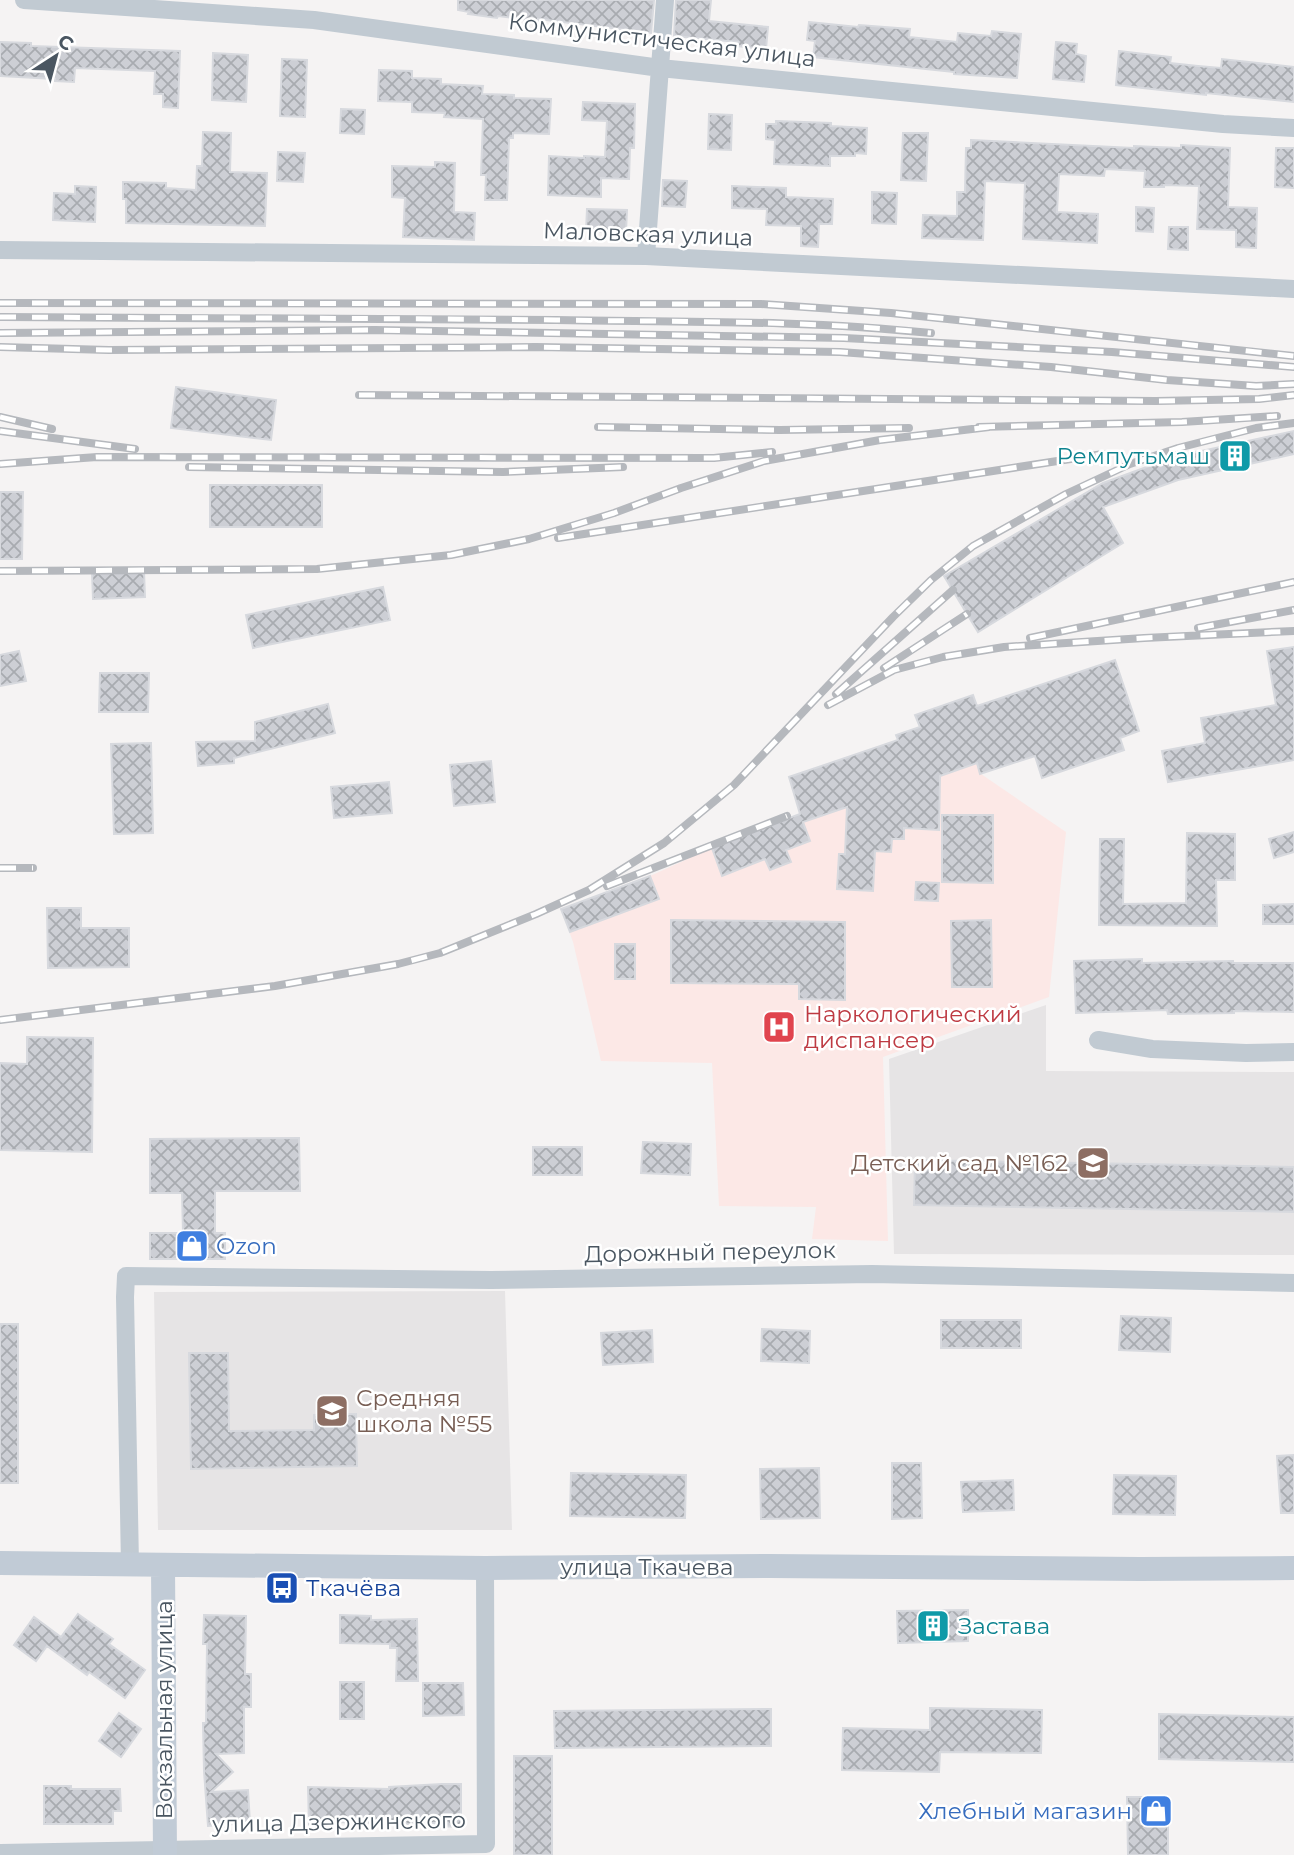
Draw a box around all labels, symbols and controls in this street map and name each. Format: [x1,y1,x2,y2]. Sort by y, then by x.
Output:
street label: Коммунистическая улица [507,7,817,73]
north arrow [21,21,91,91]
text: С [53,29,78,56]
street label: Маловская улица [543,216,753,252]
building icon: Ремпутьмаш [1216,437,1254,475]
place label: Ремпутьмаш [1057,442,1210,470]
place label: Наркологический диспансер [804,1000,1021,1054]
hospital icon: Наркологический диспансер [760,1008,798,1046]
school or university icon: Детский сад №162 [1074,1144,1112,1182]
place label: Детский сад №162 [851,1149,1068,1177]
shop icon: Ozon [173,1227,211,1265]
place label: Ozon [216,1232,277,1260]
street label: Дорожный переулок [584,1236,837,1268]
place label: Средняя школа №55 [356,1384,492,1438]
school or university icon: Средняя школа №55 [313,1392,351,1430]
street label: улица Ткачева [560,1553,733,1581]
bus stop icon: Ткачёва [263,1569,301,1607]
place label: Ткачёва [306,1574,401,1602]
street label: Вокзальная улица [150,1600,178,1820]
building icon: Застава [914,1607,952,1645]
place label: Застава [958,1612,1050,1640]
shop icon: Хлебный магазин [1137,1792,1175,1830]
place label: Хлебный магазин [919,1797,1132,1825]
street label: улица Дзержинского [211,1806,466,1838]

